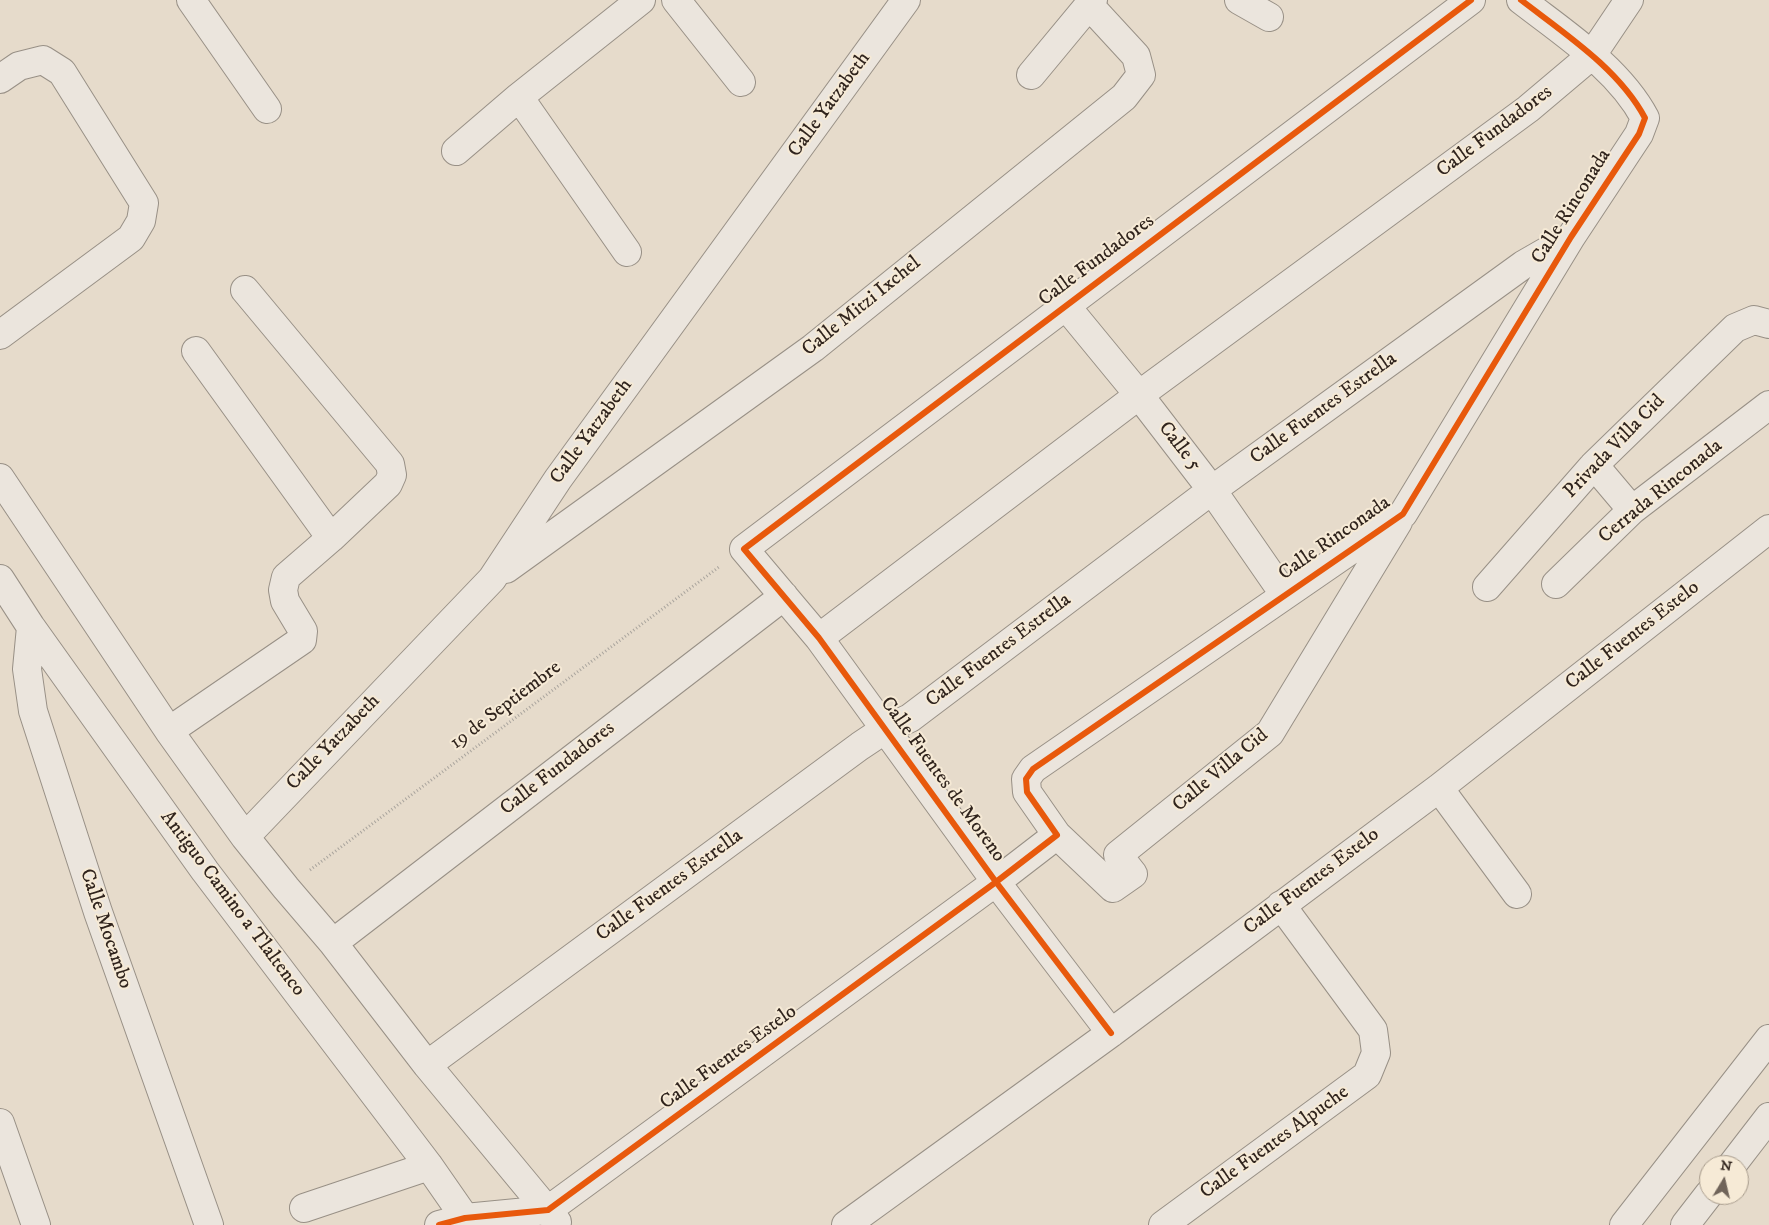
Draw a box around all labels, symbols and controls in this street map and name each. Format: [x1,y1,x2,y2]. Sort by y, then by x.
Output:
street label: Calle Yatzabeth [784,48,876,162]
street label: Calle Fundadores [1432,81,1558,183]
street label: Calle Rinconada [1527,145,1617,269]
street label: Calle Fundadores [1034,210,1160,312]
street label: Calle Mitzi Ixchel [798,252,926,362]
street label: Calle Fuentes Estrella [1246,348,1402,470]
street label: Calle Yatzabeth [546,375,638,489]
street label: Privada Villa Cid [1559,390,1671,504]
street label: Calle 5 [1152,417,1206,477]
street label: Cerrada Rinconada [1594,435,1728,549]
street label: Calle Rinconada [1275,492,1395,586]
street label: Calle Fuentes Estelo [1561,576,1705,696]
street label: Calle Fuentes Estrella [922,589,1076,713]
street label: 19 de Septiembre [446,656,566,756]
street label: Calle Yatzabeth [282,690,386,796]
street label: Calle Fuentes de Moreno [874,693,1010,867]
street label: Calle Fundadores [496,717,620,821]
street label: Calle Villa Cid [1168,724,1274,818]
street label: Antiguo Camino a Tlaltenco [154,806,310,1002]
street label: Calle Fuentes Estelo [1240,823,1384,941]
street label: Calle Fuentes Estrella [592,825,748,947]
street label: Calle Mocambo [73,866,137,992]
street label: Calle Fuentes Estelo [656,1000,802,1116]
street label: Calle Fuentes Alpuche [1196,1081,1354,1205]
north arrow [1699,1155,1749,1205]
text: N [1719,1156,1733,1176]

